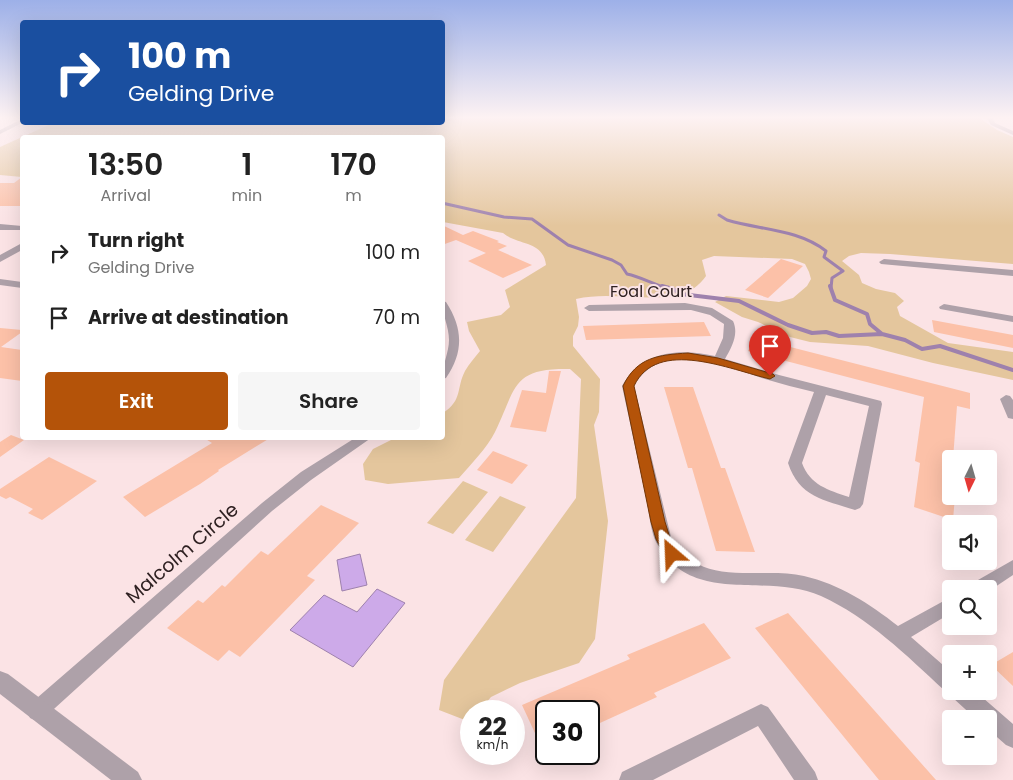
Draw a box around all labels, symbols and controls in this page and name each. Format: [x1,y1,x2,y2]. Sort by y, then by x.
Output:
text: 100 m [128,31,231,80]
icon: right [45,40,110,105]
text: Gelding Drive [128,78,274,109]
text: 13:50 [88,143,163,186]
text: 1 [241,143,252,186]
text: 170 [330,143,377,186]
text: Arrival [101,184,151,207]
text: min [232,184,262,207]
text: m [345,184,362,207]
text: Turn right [88,227,184,254]
icon: right [45,239,73,267]
text: 100 m [365,239,420,266]
text: Gelding Drive [88,256,195,279]
street label: Foal Court [610,280,692,303]
icon: arrive [45,304,73,332]
text: Arrive at destination [88,304,289,331]
text: 70 m [373,304,420,331]
pin [749,325,791,376]
icon: arrive [756,332,784,360]
button: Exit [45,372,228,430]
button: Share [238,372,420,430]
north arrow [942,450,998,505]
map controls [942,450,997,765]
street label: Malcolm Circle [120,496,244,610]
button: sound [942,515,997,570]
position arrow [645,527,697,579]
button: search [942,580,997,635]
button: + [942,645,997,700]
speed limit sign: 30 [535,700,600,765]
text: 22 [478,709,507,744]
button: − [942,710,997,765]
text: km/h [477,736,508,753]

